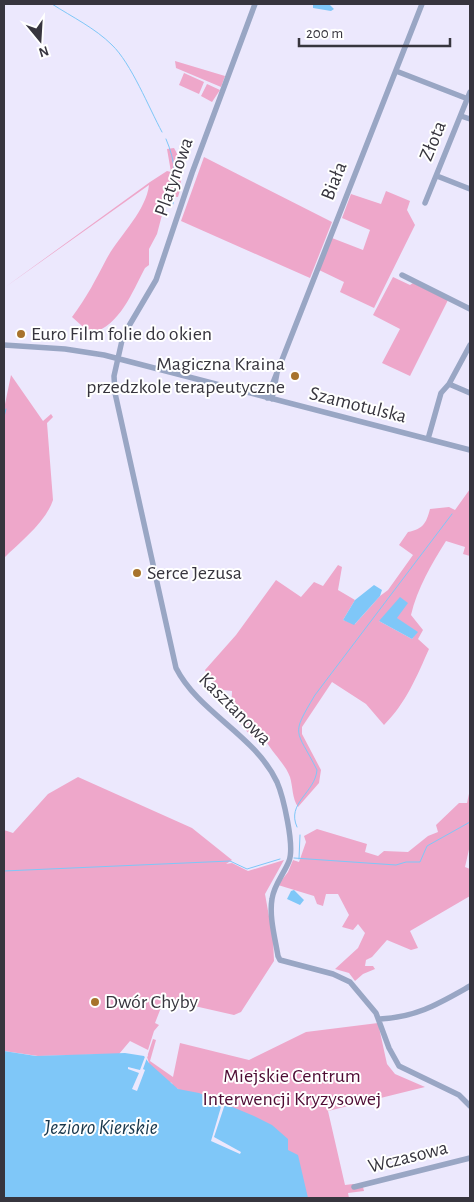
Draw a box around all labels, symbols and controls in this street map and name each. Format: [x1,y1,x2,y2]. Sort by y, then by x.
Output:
north arrow [15,15,65,65]
scale bar [299,15,450,47]
text: 200 m [306,26,343,41]
text: N [37,43,51,60]
street label: Złota [416,118,450,164]
street label: Platynowa [151,135,197,219]
street label: Biała [317,159,351,203]
place label: Euro Film folie do okien [31,324,212,344]
marker: Euro Film folie do okien [15,328,27,340]
place label: Magiczna Kraina przedzkole terapeutyczne [86,354,285,397]
marker: Magiczna Kraina przedzkole terapeutyczne [289,370,301,382]
street label: Szamotulska [307,383,409,427]
place label: Serce Jezusa [147,563,242,583]
marker: Serce Jezusa [131,567,143,579]
street label: Kasztanowa [195,669,275,749]
place label: Dwór Chyby [105,992,198,1012]
marker: Dwór Chyby [89,996,101,1008]
park label: Miejskie Centrum Interwencji Kryzysowej [203,1066,381,1109]
water label: Jezioro Kierskie [43,1117,158,1138]
street label: Wczasowa [366,1137,450,1177]

